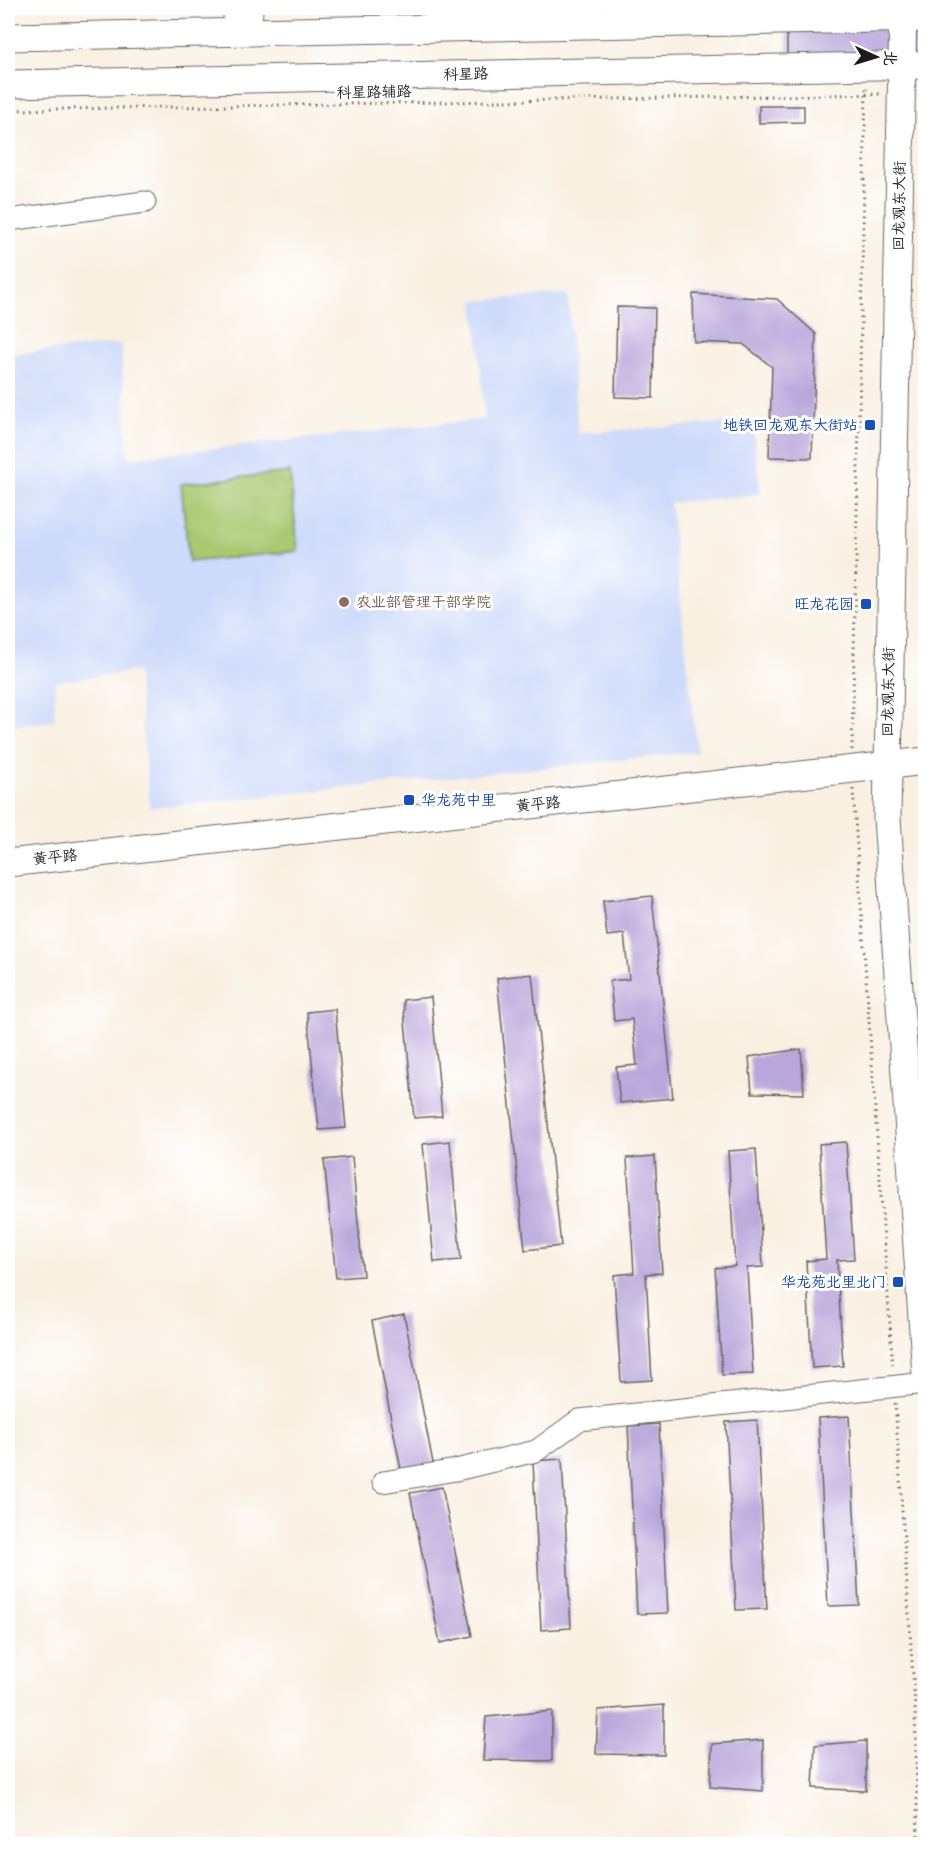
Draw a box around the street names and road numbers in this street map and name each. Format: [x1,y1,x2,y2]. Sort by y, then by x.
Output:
street label: 科星路 [443,65,489,84]
street label: 科星路辅路 [336,82,412,103]
street label: 回龙观东大街 [889,161,910,251]
street label: 回龙观东大街 [878,647,899,737]
street label: 黄平路 [515,793,561,816]
street label: 黄平路 [32,846,78,869]

